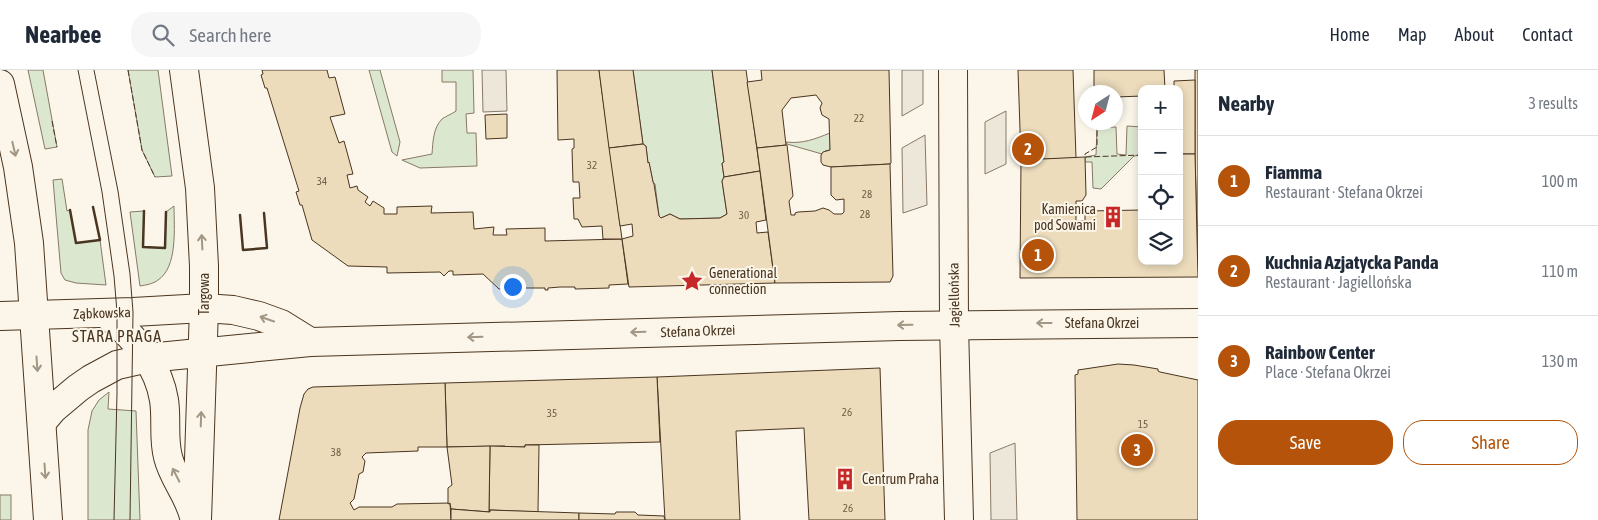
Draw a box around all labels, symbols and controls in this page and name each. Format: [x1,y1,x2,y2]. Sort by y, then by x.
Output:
search box [131,12,481,57]
text: Nearbee [25,21,101,48]
icon: search [149,21,177,49]
text: Search here [189,24,271,46]
text: Home [1330,24,1370,45]
text: Map [1398,24,1427,45]
text: About [1455,24,1494,45]
text: Contact [1522,24,1573,45]
north arrow [1078,85,1123,130]
map controls [1138,85,1183,265]
button: + [1138,85,1183,130]
text: Nearby [1218,91,1274,115]
text: 3 results [1528,94,1578,112]
house number: 22 [854,112,864,124]
pin: 2 [1012,130,1044,168]
button: − [1138,130,1183,175]
one-way arrow [10,140,19,156]
house number: 32 [587,159,597,171]
text: Fiamma [1265,161,1322,183]
text: 1 [1230,172,1238,190]
text: 100 m [1542,172,1578,190]
house number: 34 [317,175,327,187]
button: locate [1138,175,1183,220]
text: Restaurant · Stefana Okrzei [1265,183,1423,201]
house number: 28 [862,188,872,200]
place label: Kamienica pod Sowami [1034,201,1096,233]
building icon: Kamienica pod Sowami [1100,204,1126,230]
house number: 28 [860,208,870,220]
house number: 30 [739,209,749,221]
button: layers [1138,220,1183,265]
one-way arrow [198,234,207,250]
pin: 1 [1022,236,1054,274]
text: Kuchnia Azjatycka Panda [1265,251,1439,273]
street label: Jagiellońska [945,262,963,328]
text: 2 [1230,262,1238,280]
text: 110 m [1542,262,1578,280]
place label: Generational connection [709,265,777,297]
place icon: Generational connection [679,268,705,294]
street label: Targowa [196,273,212,315]
text: Restaurant · Jagiellońska [1265,273,1412,291]
your location [500,274,526,300]
street label: Ząbkowska [73,304,131,322]
one-way arrow [260,314,275,323]
street label: Stefana Okrzei [1065,315,1139,331]
one-way arrow [1037,318,1053,328]
one-way arrow [898,321,914,330]
street label: Stefana Okrzei [660,322,736,340]
district label: STARA PRAGA [72,327,162,345]
one-way arrow [630,328,646,337]
one-way arrow [468,332,484,342]
text: Rainbow Center [1265,341,1375,363]
text: 3 [1230,352,1238,370]
text: 130 m [1542,352,1578,370]
one-way arrow [33,356,42,372]
text: Place · Stefana Okrzei [1265,363,1391,381]
house number: 26 [842,406,852,418]
house number: 35 [547,407,557,419]
one-way arrow [196,411,206,428]
house number: 15 [1138,418,1148,430]
button: Save [1218,420,1393,465]
button: Share [1403,420,1578,465]
pin: 3 [1121,431,1153,469]
house number: 38 [331,446,341,458]
one-way arrow [40,463,49,479]
building icon: Centrum Praha [832,466,858,492]
one-way arrow [171,468,181,483]
place label: Centrum Praha [862,471,939,487]
house number: 26 [843,502,853,514]

